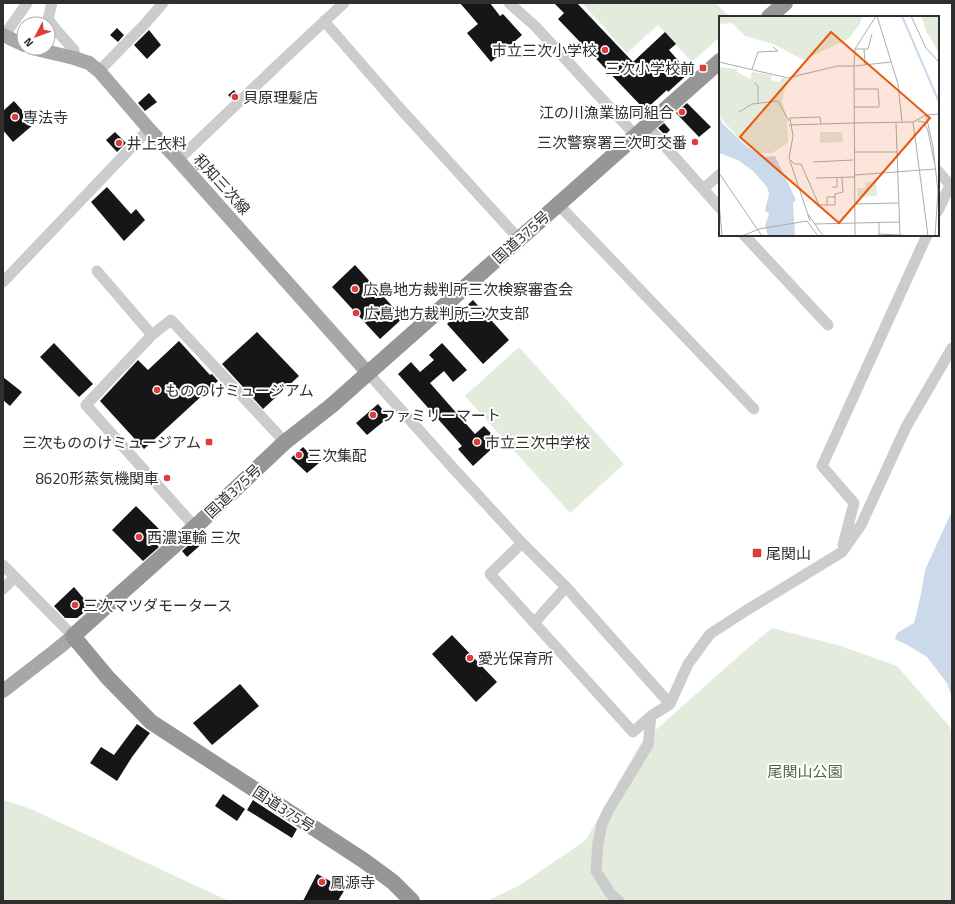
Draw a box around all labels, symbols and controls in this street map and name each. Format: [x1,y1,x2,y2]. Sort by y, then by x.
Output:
north arrow [16,16,56,56]
inset map [719,16,939,236]
text: N [20,34,37,51]
place label: 市立三次小学校 [492,39,597,62]
marker: 市立三次小学校 [600,45,610,55]
place label: 三次小学校前 [605,57,695,80]
marker: 三次小学校前 [698,63,708,73]
place label: 貝原理髪店 [243,86,318,109]
marker: 貝原理髪店 [230,92,240,102]
place label: 江の川漁業協同組合 [539,101,674,124]
place label: 専法寺 [23,106,68,129]
marker: 江の川漁業協同組合 [677,107,687,117]
marker: 専法寺 [10,112,20,122]
place label: 三次警察署三次町交番 [537,131,687,154]
place label: 井上衣料 [127,132,187,155]
marker: 三次警察署三次町交番 [690,137,700,147]
marker: 井上衣料 [114,138,124,148]
street label: 和知三次線 [188,148,256,220]
street label: 国道375号 [487,205,555,269]
place label: 広島地方裁判所三次検察審査会 [363,278,573,301]
marker: 広島地方裁判所三次検察審査会 [350,284,360,294]
place label: 広島地方裁判所三次支部 [364,302,529,325]
marker: 広島地方裁判所三次支部 [351,308,361,318]
place label: もののけミュージアム [165,379,314,402]
marker: もののけミュージアム [152,385,162,395]
place label: ファミリーマート [381,404,501,427]
marker: ファミリーマート [368,410,378,420]
place label: 三次もののけミュージアム [22,431,201,454]
place label: 市立三次中学校 [485,431,590,454]
marker: 三次もののけミュージアム [204,437,214,447]
marker: 市立三次中学校 [472,437,482,447]
place label: 三次集配 [307,444,367,467]
marker: 三次集配 [294,450,304,460]
street label: 国道375号 [199,459,267,523]
place label: 8620形蒸気機関車 [35,467,159,490]
marker: 8620形蒸気機関車 [162,473,172,483]
place label: 西濃運輸 三次 [147,526,240,549]
marker: 西濃運輸 三次 [134,532,144,542]
place label: 尾関山 [766,542,811,565]
marker: 尾関山 [751,547,763,559]
place label: 三次マツダモータース [83,594,232,617]
marker: 三次マツダモータース [70,600,80,610]
place label: 愛光保育所 [478,647,553,670]
marker: 愛光保育所 [465,653,475,663]
park label: 尾関山公園 [767,760,843,783]
street label: 国道375号 [248,780,320,838]
place label: 鳳源寺 [330,871,375,894]
marker: 鳳源寺 [317,877,327,887]

